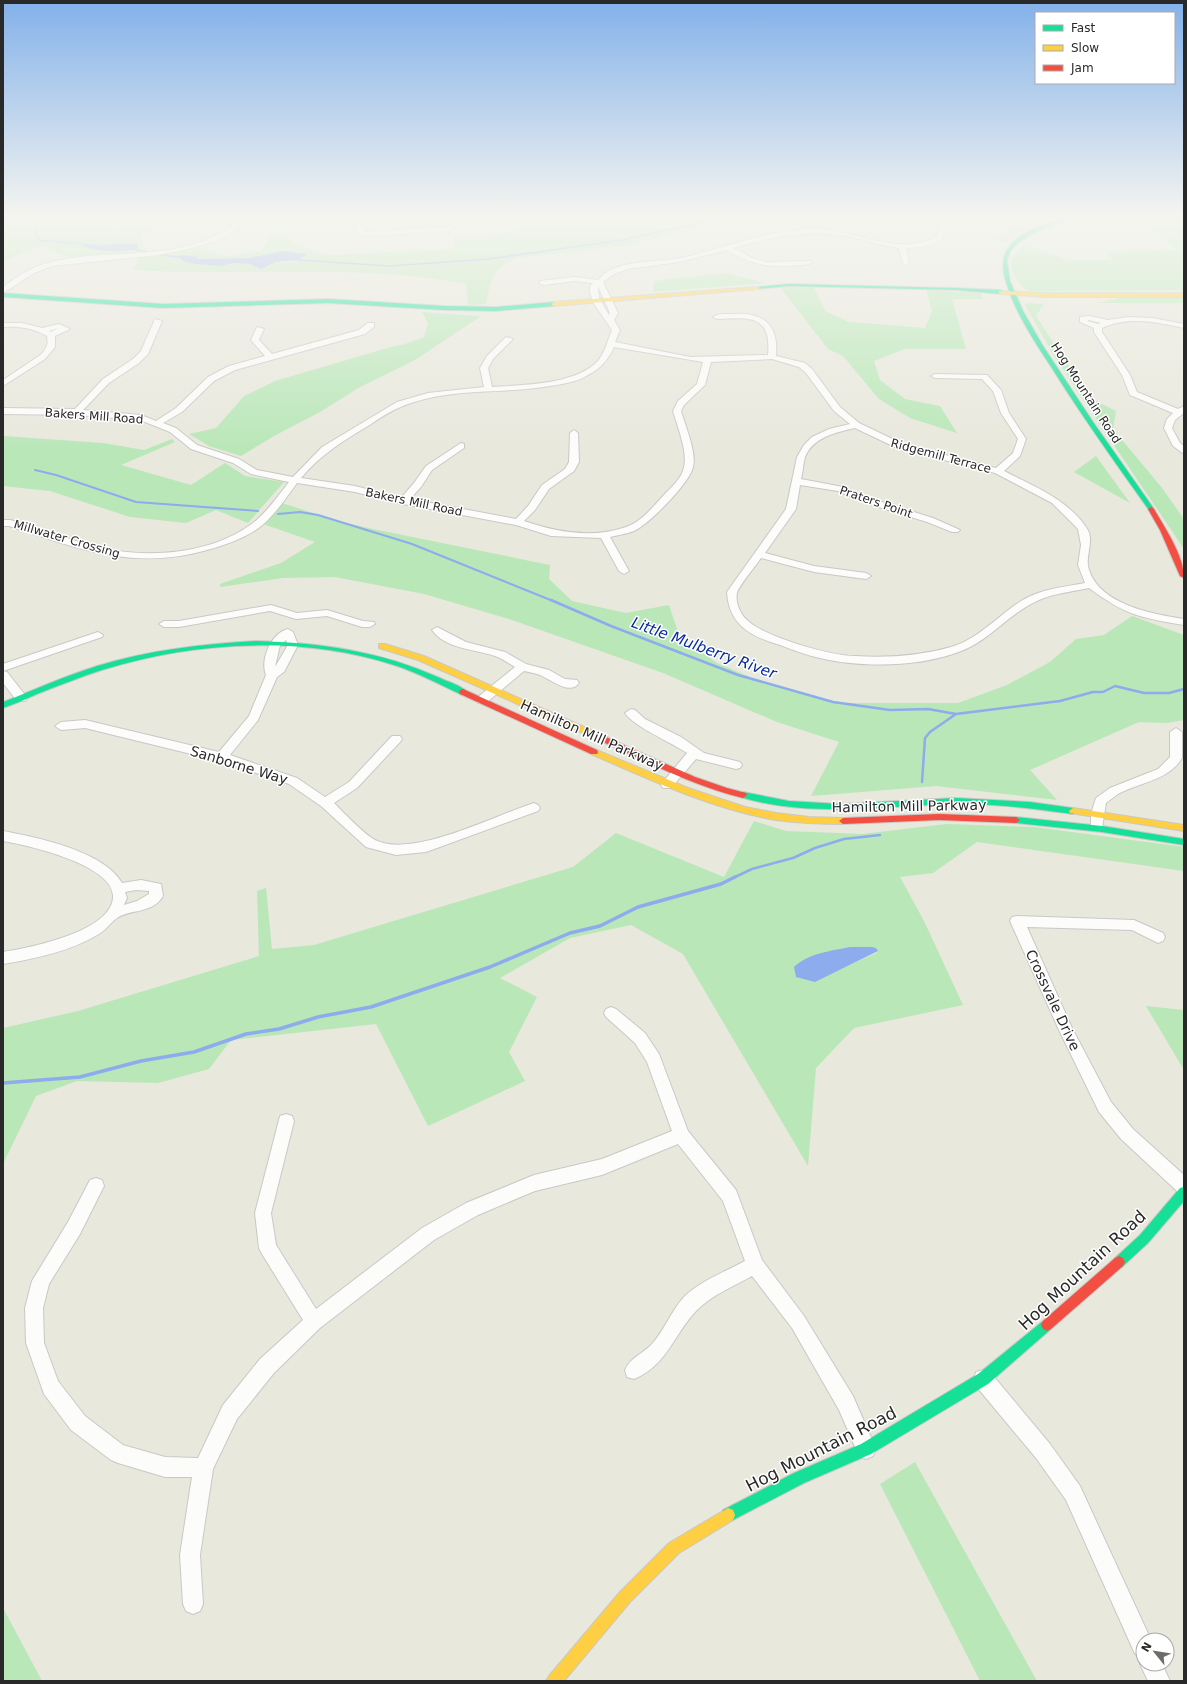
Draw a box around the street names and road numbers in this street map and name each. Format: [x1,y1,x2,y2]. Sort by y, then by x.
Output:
street label: Hog Mountain Road [1048,340,1124,446]
street label: Bakers Mill Road [44,406,144,426]
street label: Ridgemill Terrace [889,436,993,476]
street label: Praters Point [838,483,915,521]
street label: Bakers Mill Road [364,485,464,519]
street label: Millwater Crossing [12,517,122,561]
street label: Hamilton Mill Parkway [518,696,666,774]
street label: Sanborne Way [188,743,290,787]
street label: Hamilton Mill Parkway [832,797,986,815]
street label: Crossvale Drive [1023,947,1083,1053]
street label: Hog Mountain Road [1014,1206,1150,1334]
street label: Hog Mountain Road [742,1402,900,1496]

